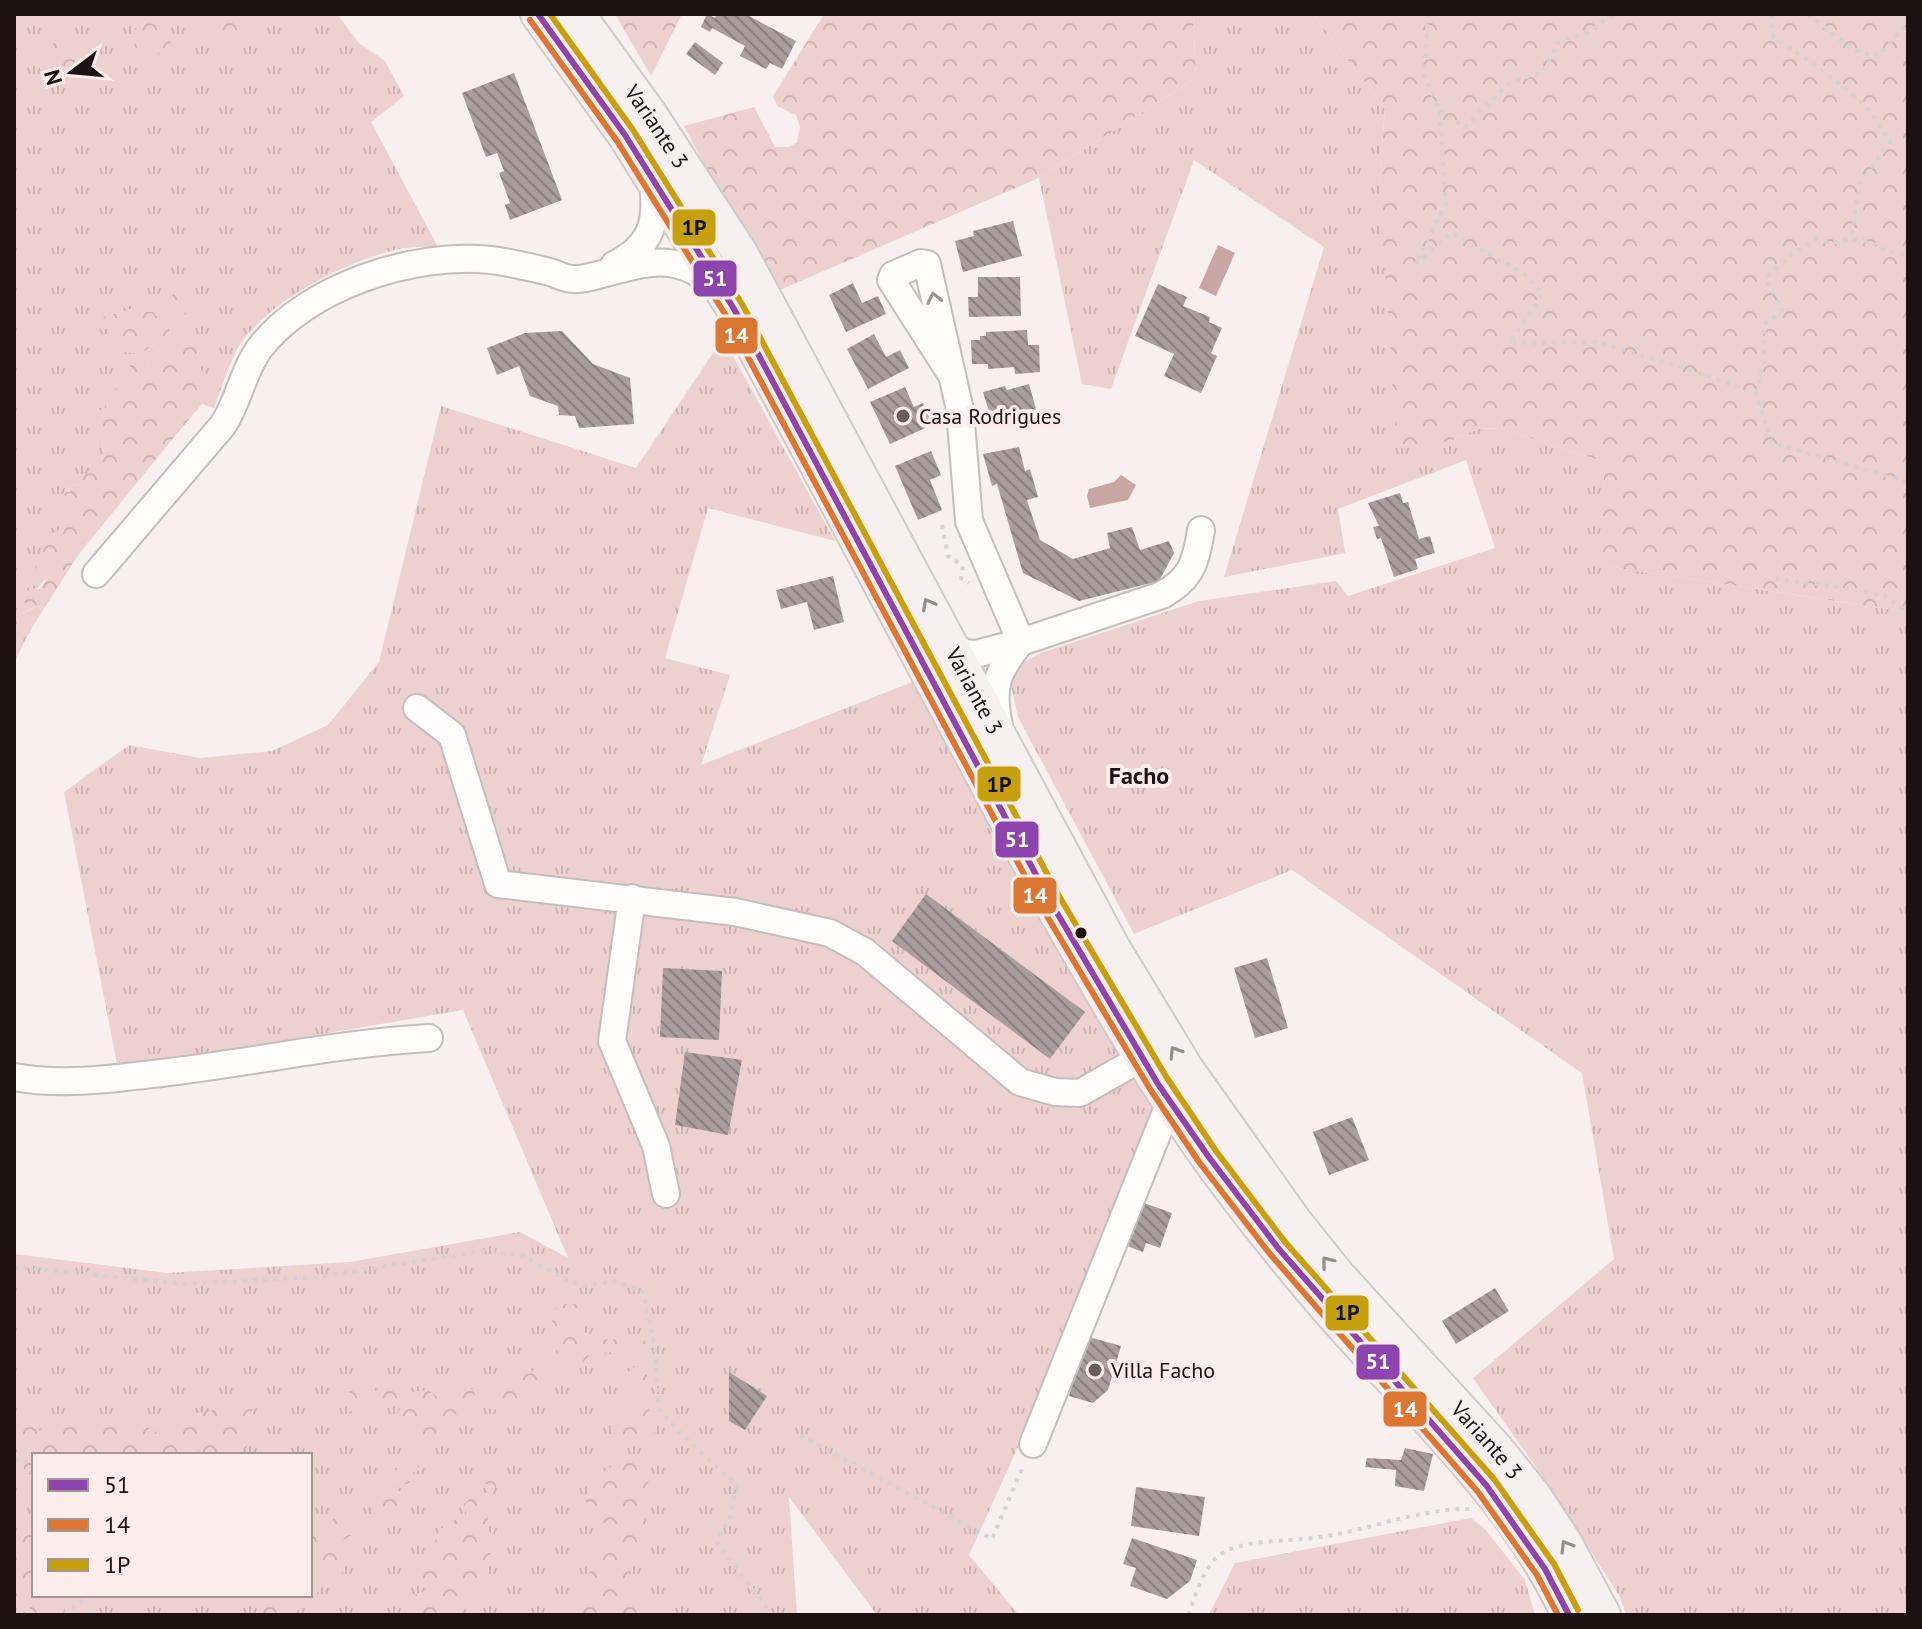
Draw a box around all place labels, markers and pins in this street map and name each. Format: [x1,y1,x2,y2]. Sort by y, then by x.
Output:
place label: Casa Rodrigues [919,402,1061,430]
marker: Casa Rodrigues [894,407,912,425]
unlabelled marker [1073,925,1089,941]
place label: Villa Facho [1110,1356,1215,1384]
marker: Villa Facho [1086,1361,1104,1379]

